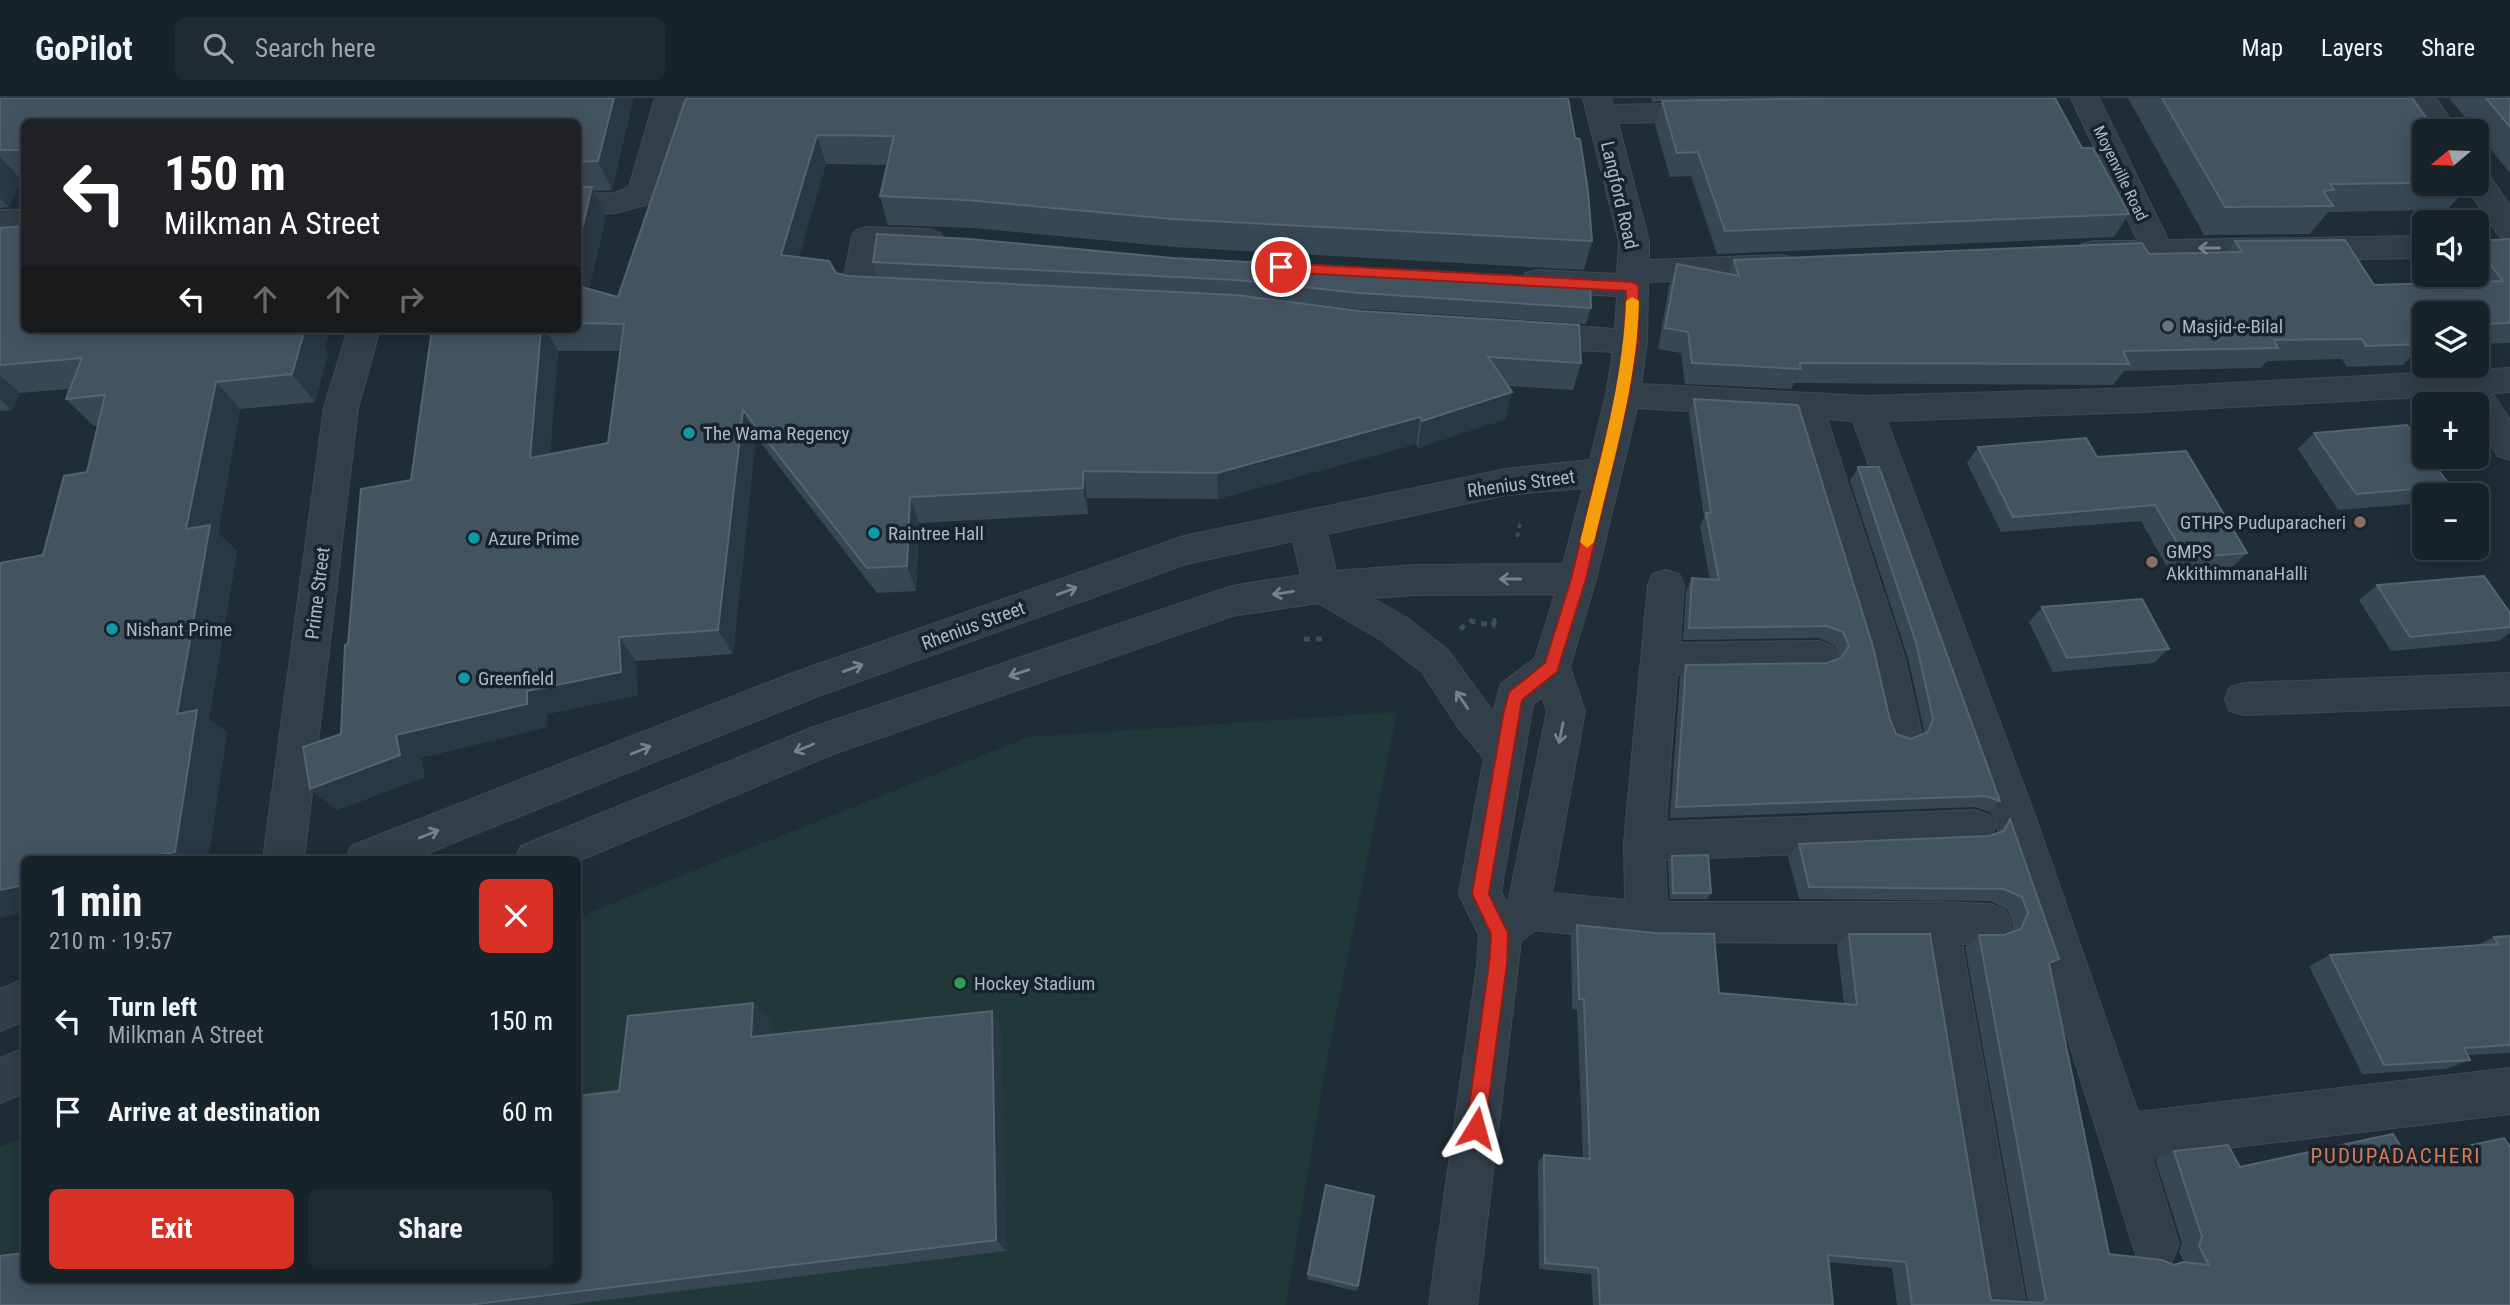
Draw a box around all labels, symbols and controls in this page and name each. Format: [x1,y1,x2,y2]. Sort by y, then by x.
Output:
search box [175,17,665,80]
text: GoPilot [35,29,133,68]
icon: search [199,29,237,67]
text: Search here [255,33,376,63]
text: Map [2242,34,2283,62]
text: Layers [2321,34,2383,62]
text: Share [2421,34,2475,62]
north arrow [2412,119,2488,196]
map controls [2412,119,2489,560]
street label: Moyenville Road [2089,123,2152,224]
street label: Langford Road [1596,139,1643,251]
text: 150 m [164,145,286,202]
icon: left [49,147,140,238]
text: Milkman A Street [164,204,380,242]
button: sound [2412,210,2489,287]
pin [1251,237,1311,297]
one-way arrow [2197,242,2220,255]
icon: arrive [1262,248,1300,286]
icon: left [173,280,211,318]
icon: ahead [246,280,284,318]
icon: ahead [319,280,357,318]
icon: right [392,280,430,318]
button: layers [2412,301,2489,378]
place label: Masjid-e-Bilal [2182,315,2283,338]
marker: Masjid-e-Bilal [2160,318,2176,334]
button: + [2412,392,2489,469]
place label: The Wama Regency [703,422,850,445]
marker: The Wama Regency [681,425,697,441]
street label: Rhenius Street [1466,465,1576,502]
button: − [2412,483,2489,560]
place label: GTHPS Puduparacheri [2180,511,2346,534]
marker: GTHPS Puduparacheri [2352,514,2368,530]
place label: Raintree Hall [888,522,984,545]
marker: Raintree Hall [866,525,882,541]
place label: Azure Prime [488,527,579,550]
marker: Azure Prime [466,530,482,546]
place label: GMPS AkkithimmanaHalli [2166,540,2308,585]
street label: Prime Street [300,546,335,641]
marker: GMPS AkkithimmanaHalli [2144,554,2160,570]
one-way arrow [1499,572,1522,586]
one-way arrow [1056,584,1078,597]
one-way arrow [1272,587,1295,600]
street label: Rhenius Street [918,596,1028,655]
place label: Nishant Prime [126,618,232,641]
marker: Nishant Prime [104,621,120,637]
one-way arrow [841,660,863,673]
place label: Greenfield [478,667,554,690]
one-way arrow [1008,667,1030,680]
marker: Greenfield [456,670,472,686]
one-way arrow [1455,691,1469,710]
one-way arrow [1554,721,1568,744]
one-way arrow [794,742,816,755]
one-way arrow [629,743,651,756]
one-way arrow [418,827,440,840]
text: 1 min [49,877,142,926]
button: close [479,879,553,953]
text: 210 m · 19:57 [49,928,173,955]
place label: Hockey Stadium [974,972,1095,995]
marker: Hockey Stadium [952,975,968,991]
text: Turn left [108,992,197,1022]
icon: left [49,1002,87,1040]
text: 150 m [489,1006,553,1036]
text: Milkman A Street [108,1022,264,1049]
position arrow [1439,1091,1513,1165]
icon: arrive [49,1093,87,1131]
text: Arrive at destination [108,1097,320,1127]
text: 60 m [502,1097,553,1127]
district label: PUDUPADACHERI [2310,1144,2482,1168]
button: Exit [49,1189,294,1269]
button: Share [308,1189,553,1269]

